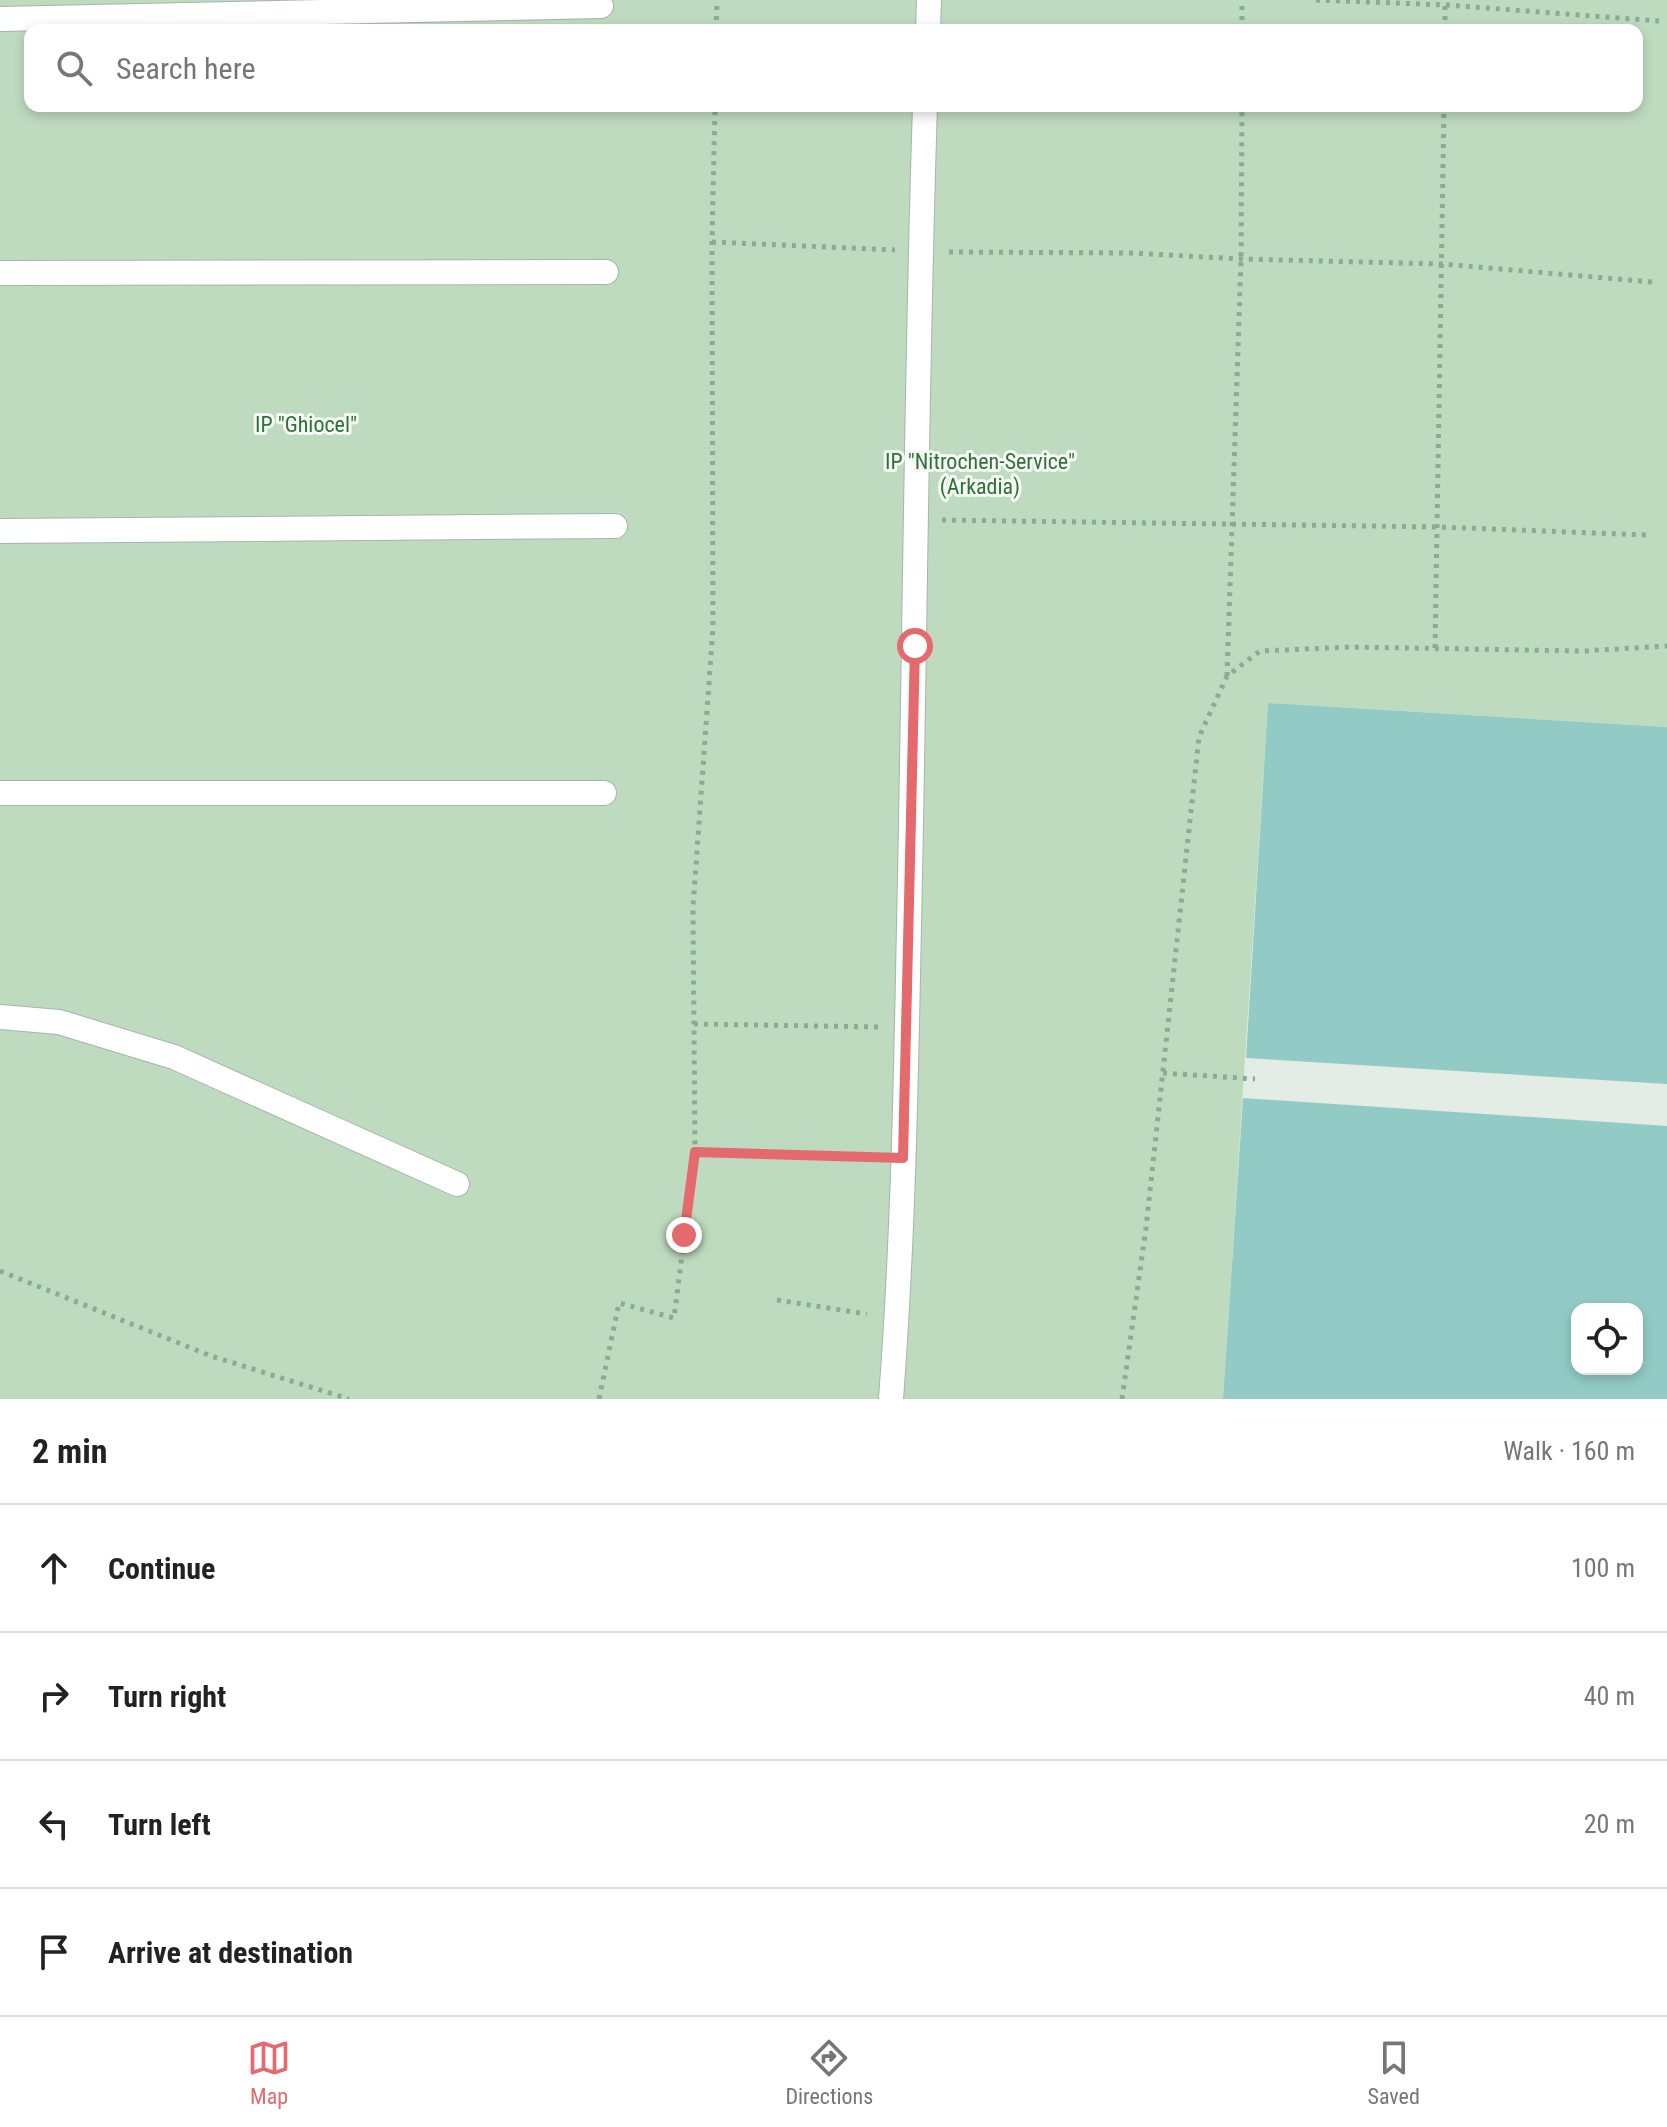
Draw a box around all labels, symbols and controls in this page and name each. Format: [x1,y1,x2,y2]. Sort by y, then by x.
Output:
search box [24,24,1643,112]
icon: search [52,46,96,90]
text: Search here [116,51,256,86]
park label: IP "Ghiocel" [255,412,357,437]
park label: IP "Nitrochen-Service" (Arkadia) [885,449,1075,500]
route start [897,628,933,664]
route end [666,1217,702,1253]
map controls [1571,1303,1643,1375]
button: locate [1571,1303,1643,1375]
text: 2 min [32,1431,108,1471]
text: Walk · 160 m [1503,1436,1635,1466]
icon: ahead [32,1546,76,1590]
text: Continue [108,1551,215,1586]
text: 100 m [1571,1553,1635,1583]
icon: right [32,1674,76,1718]
text: Turn right [108,1679,226,1714]
text: 40 m [1584,1681,1635,1711]
icon: left [32,1802,76,1846]
text: Turn left [108,1807,211,1842]
text: 20 m [1584,1809,1635,1839]
icon: arrive [32,1930,76,1974]
text: Arrive at destination [108,1935,353,1970]
tab: Map [247,2036,291,2109]
tab: Directions [785,2036,873,2109]
tab: Saved [1368,2036,1420,2109]

